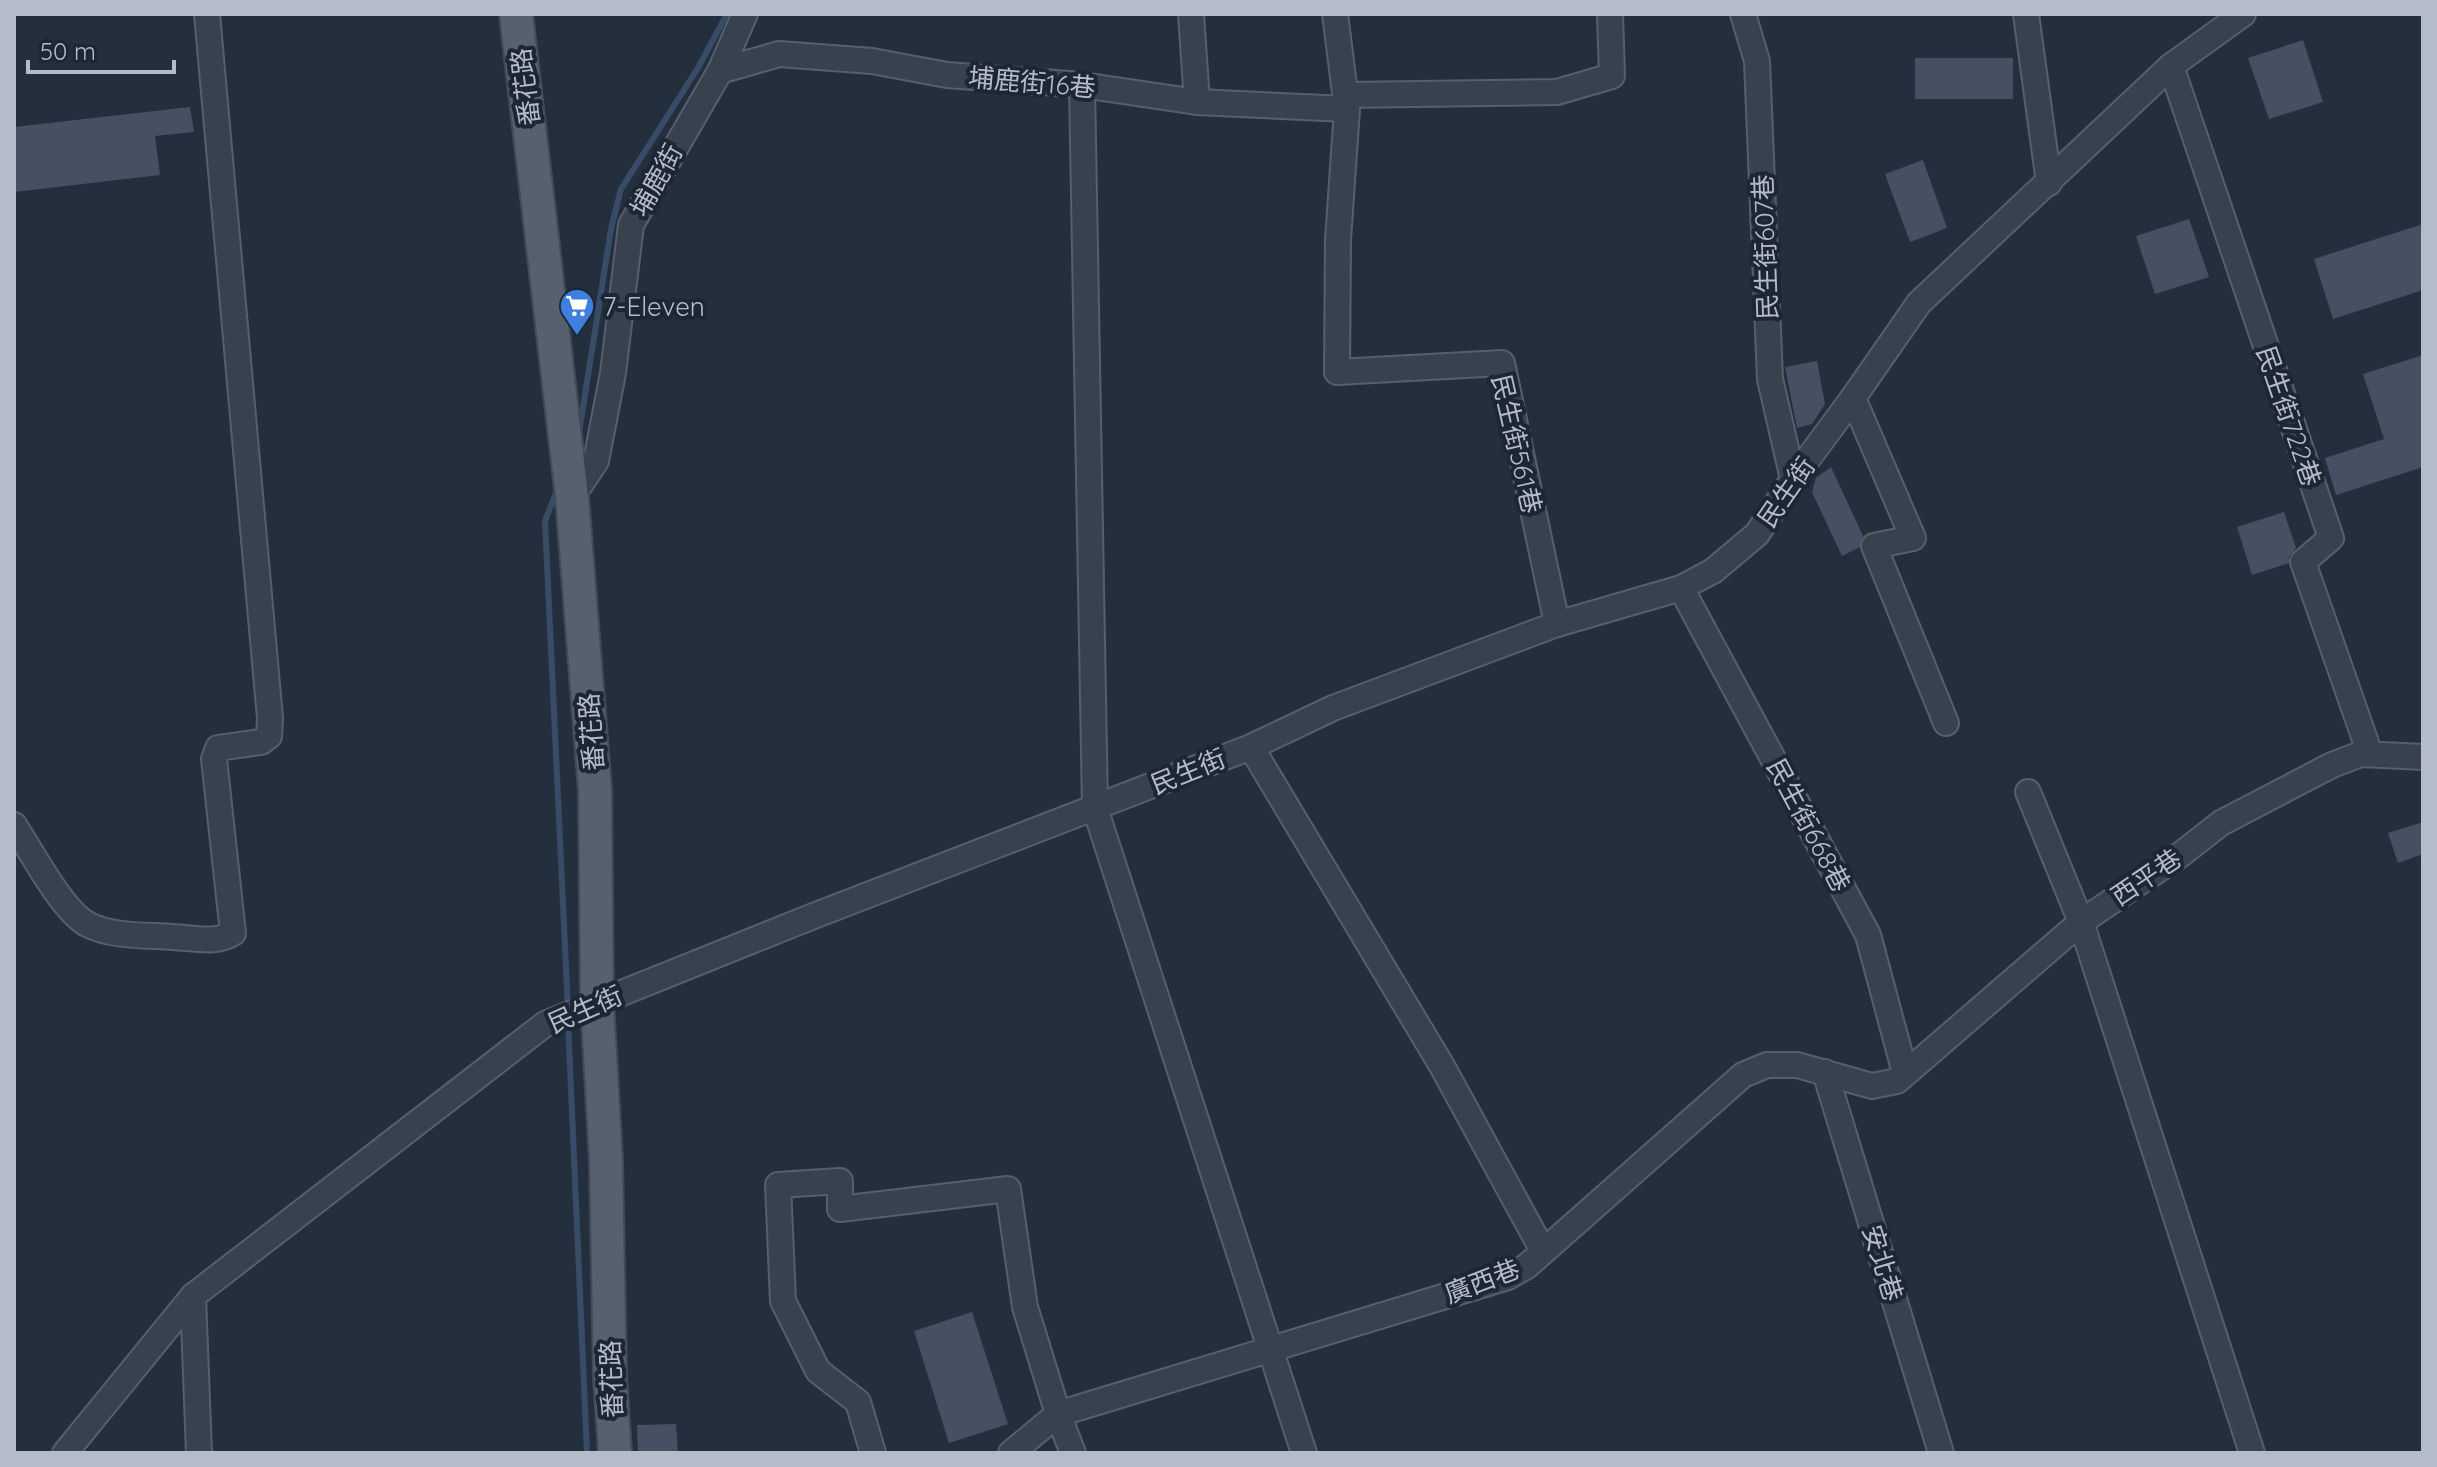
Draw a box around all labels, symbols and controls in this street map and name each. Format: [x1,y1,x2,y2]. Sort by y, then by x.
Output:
scale bar [28,24,174,74]
text: 50 m [40,36,96,66]
street label: 番花路 [504,46,546,128]
street label: 埔鹿街16巷 [967,60,1097,104]
street label: 埔鹿街 [623,138,689,222]
street label: 民生街607巷 [1746,174,1784,320]
supermarket icon: 7-Eleven [558,287,596,337]
place label: 7-Eleven [603,290,705,323]
street label: 民生街722巷 [2250,342,2328,490]
street label: 民生街561巷 [1485,371,1549,517]
street label: 民生街 [1750,451,1822,533]
street label: 番花路 [572,692,610,772]
street label: 民生街 [1146,741,1230,801]
street label: 民生街668巷 [1760,753,1858,897]
street label: 西平巷 [2104,842,2188,912]
street label: 民生街 [543,978,627,1040]
street label: 安北巷 [1856,1221,1910,1305]
street label: 廣西巷 [1440,1252,1524,1310]
street label: 番花路 [593,1339,629,1419]

